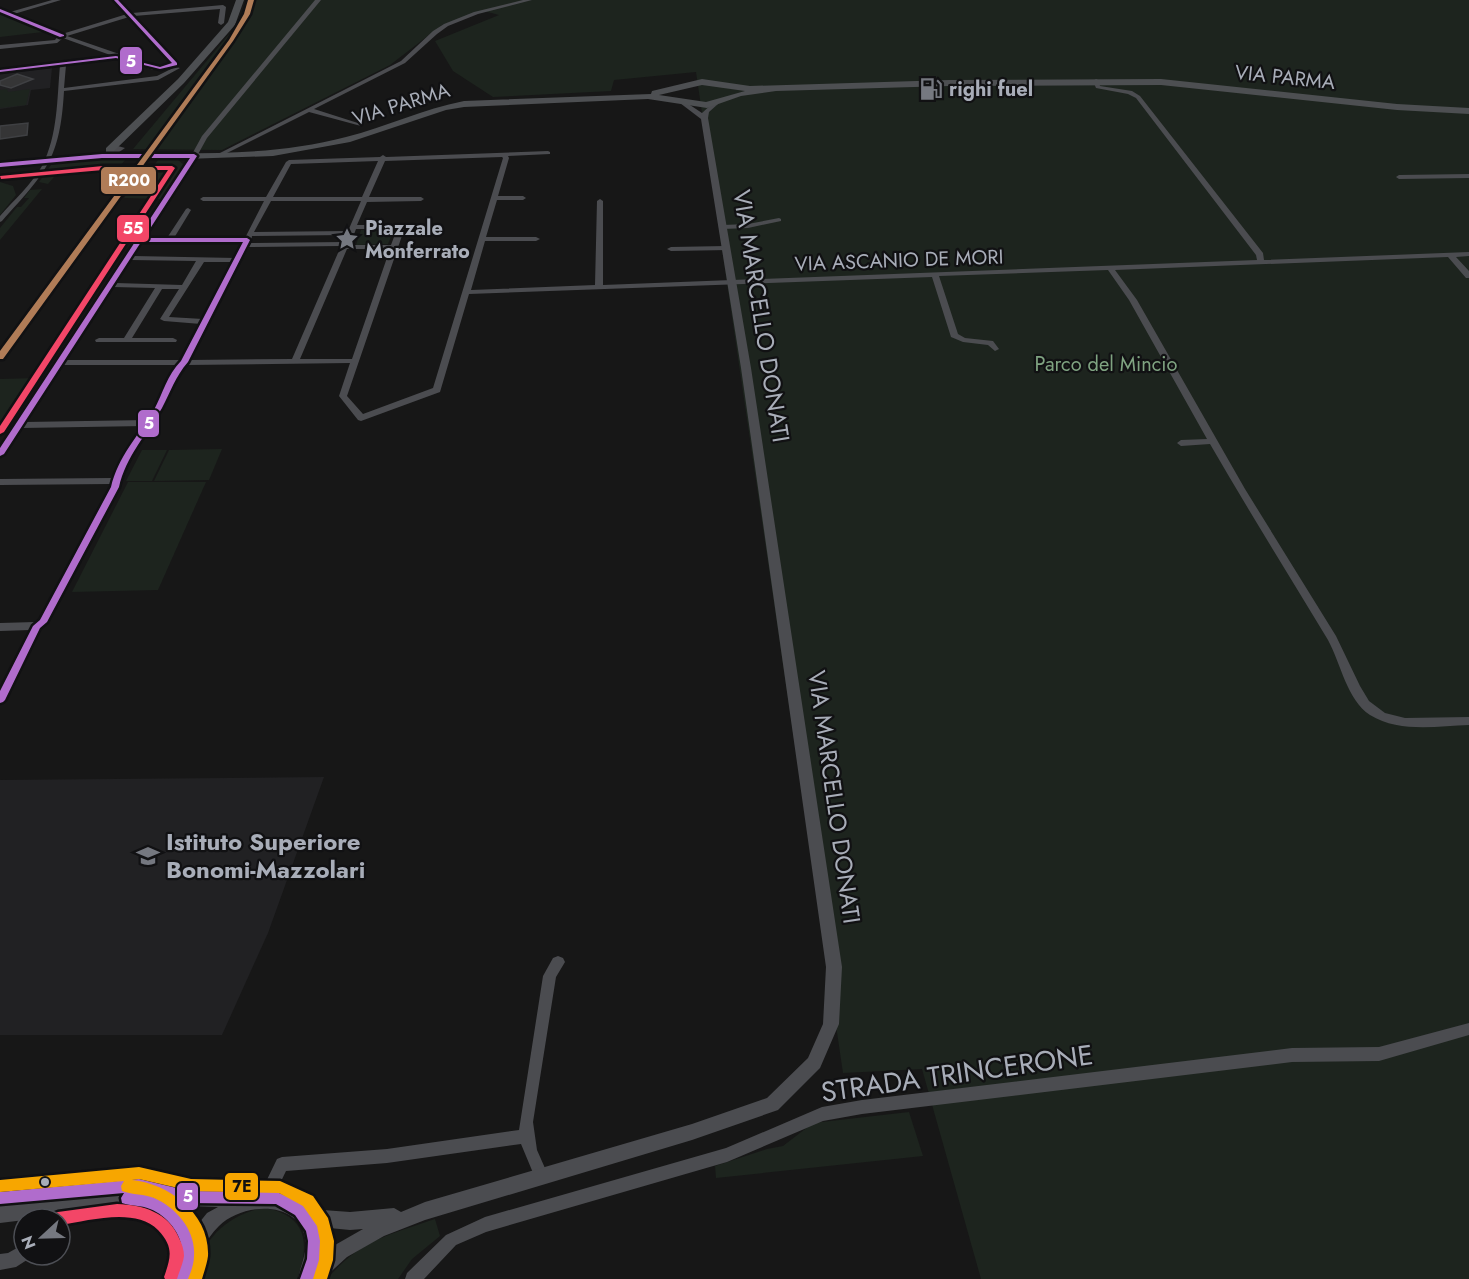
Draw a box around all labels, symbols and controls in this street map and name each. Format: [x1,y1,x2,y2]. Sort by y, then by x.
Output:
line badge: 5 [119,46,143,75]
text: 5 [126,50,136,73]
street label: VIA PARMA [1233,58,1337,97]
place label: righi fuel [949,75,1033,104]
street label: VIA PARMA [349,76,454,133]
fuel station icon: righi fuel [918,76,944,102]
line badge: R200 [100,166,157,195]
text: R200 [108,169,150,192]
street label: VIA MARCELLO DONATI [724,187,799,445]
line badge: 55 [116,214,150,243]
place label: Piazzale Monferrato [365,214,470,266]
text: 55 [123,217,143,240]
place icon: Piazzale Monferrato [334,226,360,252]
street label: VIA ASCANIO DE MORI [794,242,1004,279]
park label: Parco del Mincio [1035,350,1178,379]
line badge: 5 [137,409,160,438]
text: 5 [144,412,154,435]
street label: VIA MARCELLO DONATI [799,668,870,926]
place label: Istituto Superiore Bonomi-Mazzolari [166,824,366,887]
school or university icon: Istituto Superiore Bonomi-Mazzolari [135,843,161,869]
street label: STRADA TRINCERONE [818,1034,1096,1113]
line badge: 7E [224,1172,259,1201]
text: 7E [232,1175,252,1198]
unlabelled marker [39,1176,51,1188]
line badge: 5 [176,1182,199,1211]
text: 5 [183,1185,193,1208]
north arrow [12,1207,72,1267]
text: N [16,1232,42,1253]

